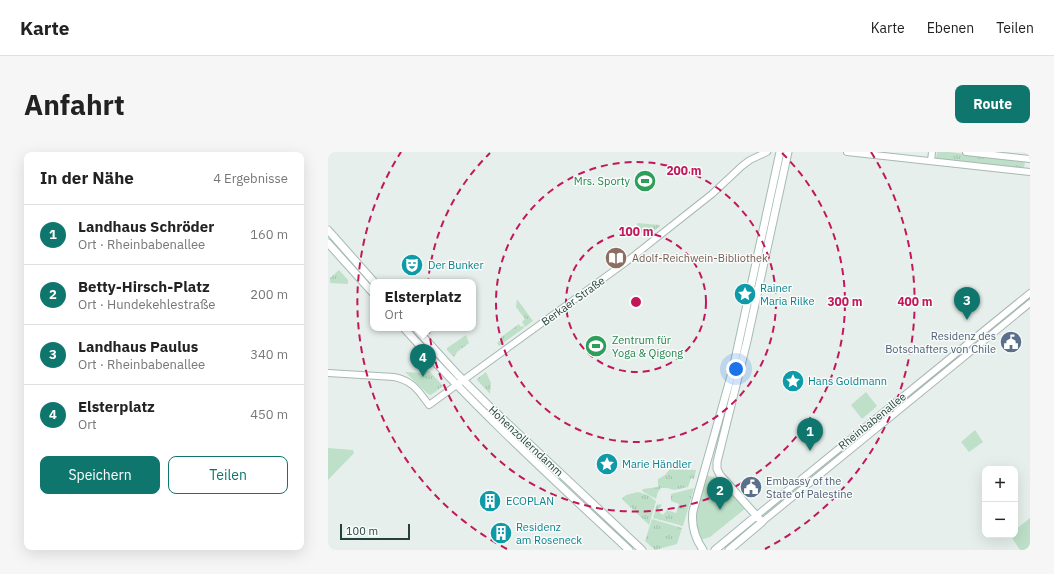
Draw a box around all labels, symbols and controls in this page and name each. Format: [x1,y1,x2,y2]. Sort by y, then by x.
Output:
text: Karte [20,16,69,40]
text: Karte [871,19,905,37]
text: Ebenen [927,19,974,37]
text: Teilen [996,19,1034,37]
button: Route [955,85,1030,123]
text: Anfahrt [24,86,125,123]
text: 200 m [666,163,702,178]
text: In der Nähe [40,167,134,189]
sports icon: Mrs. Sporty [632,168,658,194]
text: 4 Ergebnisse [213,170,288,187]
place label: Mrs. Sporty [574,174,630,188]
text: Landhaus Schröder [78,217,214,236]
text: 100 m [618,224,654,239]
text: 1 [49,226,57,243]
text: 160 m [250,226,288,243]
text: Ort · Rheinbabenallee [78,236,205,253]
library icon: Adolf-Reichwein-Bibliothek [603,245,629,271]
place label: Adolf-Reichwein-Bibliothek [632,251,768,265]
theatre icon: Der Bunker [399,252,425,278]
place label: Der Bunker [428,258,483,272]
street label: Berkaer Straße [539,273,607,329]
text: Betty-Hirsch-Platz [78,277,210,296]
popup [370,279,476,331]
place icon: Rainer Maria Rilke [732,281,758,307]
place label: Rainer Maria Rilke [760,281,815,308]
text: 2 [49,286,57,303]
text: 200 m [250,286,288,303]
text: Elsterplatz [385,287,461,306]
pin: 3 [954,287,980,320]
text: 300 m [827,294,863,309]
text: 400 m [897,294,933,309]
centre of rings [629,295,643,309]
text: Ort · Hundekehlestraße [78,296,215,313]
text: Ort [385,306,403,323]
place label: Residenz des Botschafters von Chile [885,329,996,356]
public building icon: Residenz des Botschafters von Chile [998,329,1024,355]
sports icon: Zentrum für Yoga & Qigong [583,333,609,359]
place label: Zentrum für Yoga & Qigong [612,333,683,360]
text: Landhaus Paulus [78,337,198,356]
pin: 4 [410,344,436,377]
text: 3 [49,346,57,363]
text: 340 m [250,346,288,363]
text: Ort · Rheinbabenallee [78,356,205,373]
your location [726,359,746,379]
place icon: Hans Goldmann [780,368,806,394]
place label: Hans Goldmann [808,374,887,388]
street label: Rheinbabenallee [835,389,909,453]
text: Elsterplatz [78,397,155,416]
street label: Hohenzollerndamm [486,403,566,479]
text: 4 [49,406,57,423]
text: 450 m [250,406,288,423]
text: Ort [78,416,97,433]
pin: 1 [797,418,823,451]
place icon: Marie Händler [594,451,620,477]
button: Speichern [40,456,160,494]
button: Teilen [168,456,288,494]
place label: Marie Händler [622,457,692,471]
map controls [982,466,1018,538]
button: + [982,466,1018,502]
public building icon: Embassy of the State of Palestine [738,474,764,500]
place label: Embassy of the State of Palestine [766,474,852,501]
pin: 2 [707,477,733,510]
building icon: ECOPLAN [477,488,503,514]
place label: ECOPLAN [506,494,554,508]
button: − [982,502,1018,538]
building icon: Residenz am Roseneck [488,520,514,546]
place label: Residenz am Roseneck [516,520,582,547]
scale bar [340,522,410,541]
text: 100 m [346,524,378,538]

